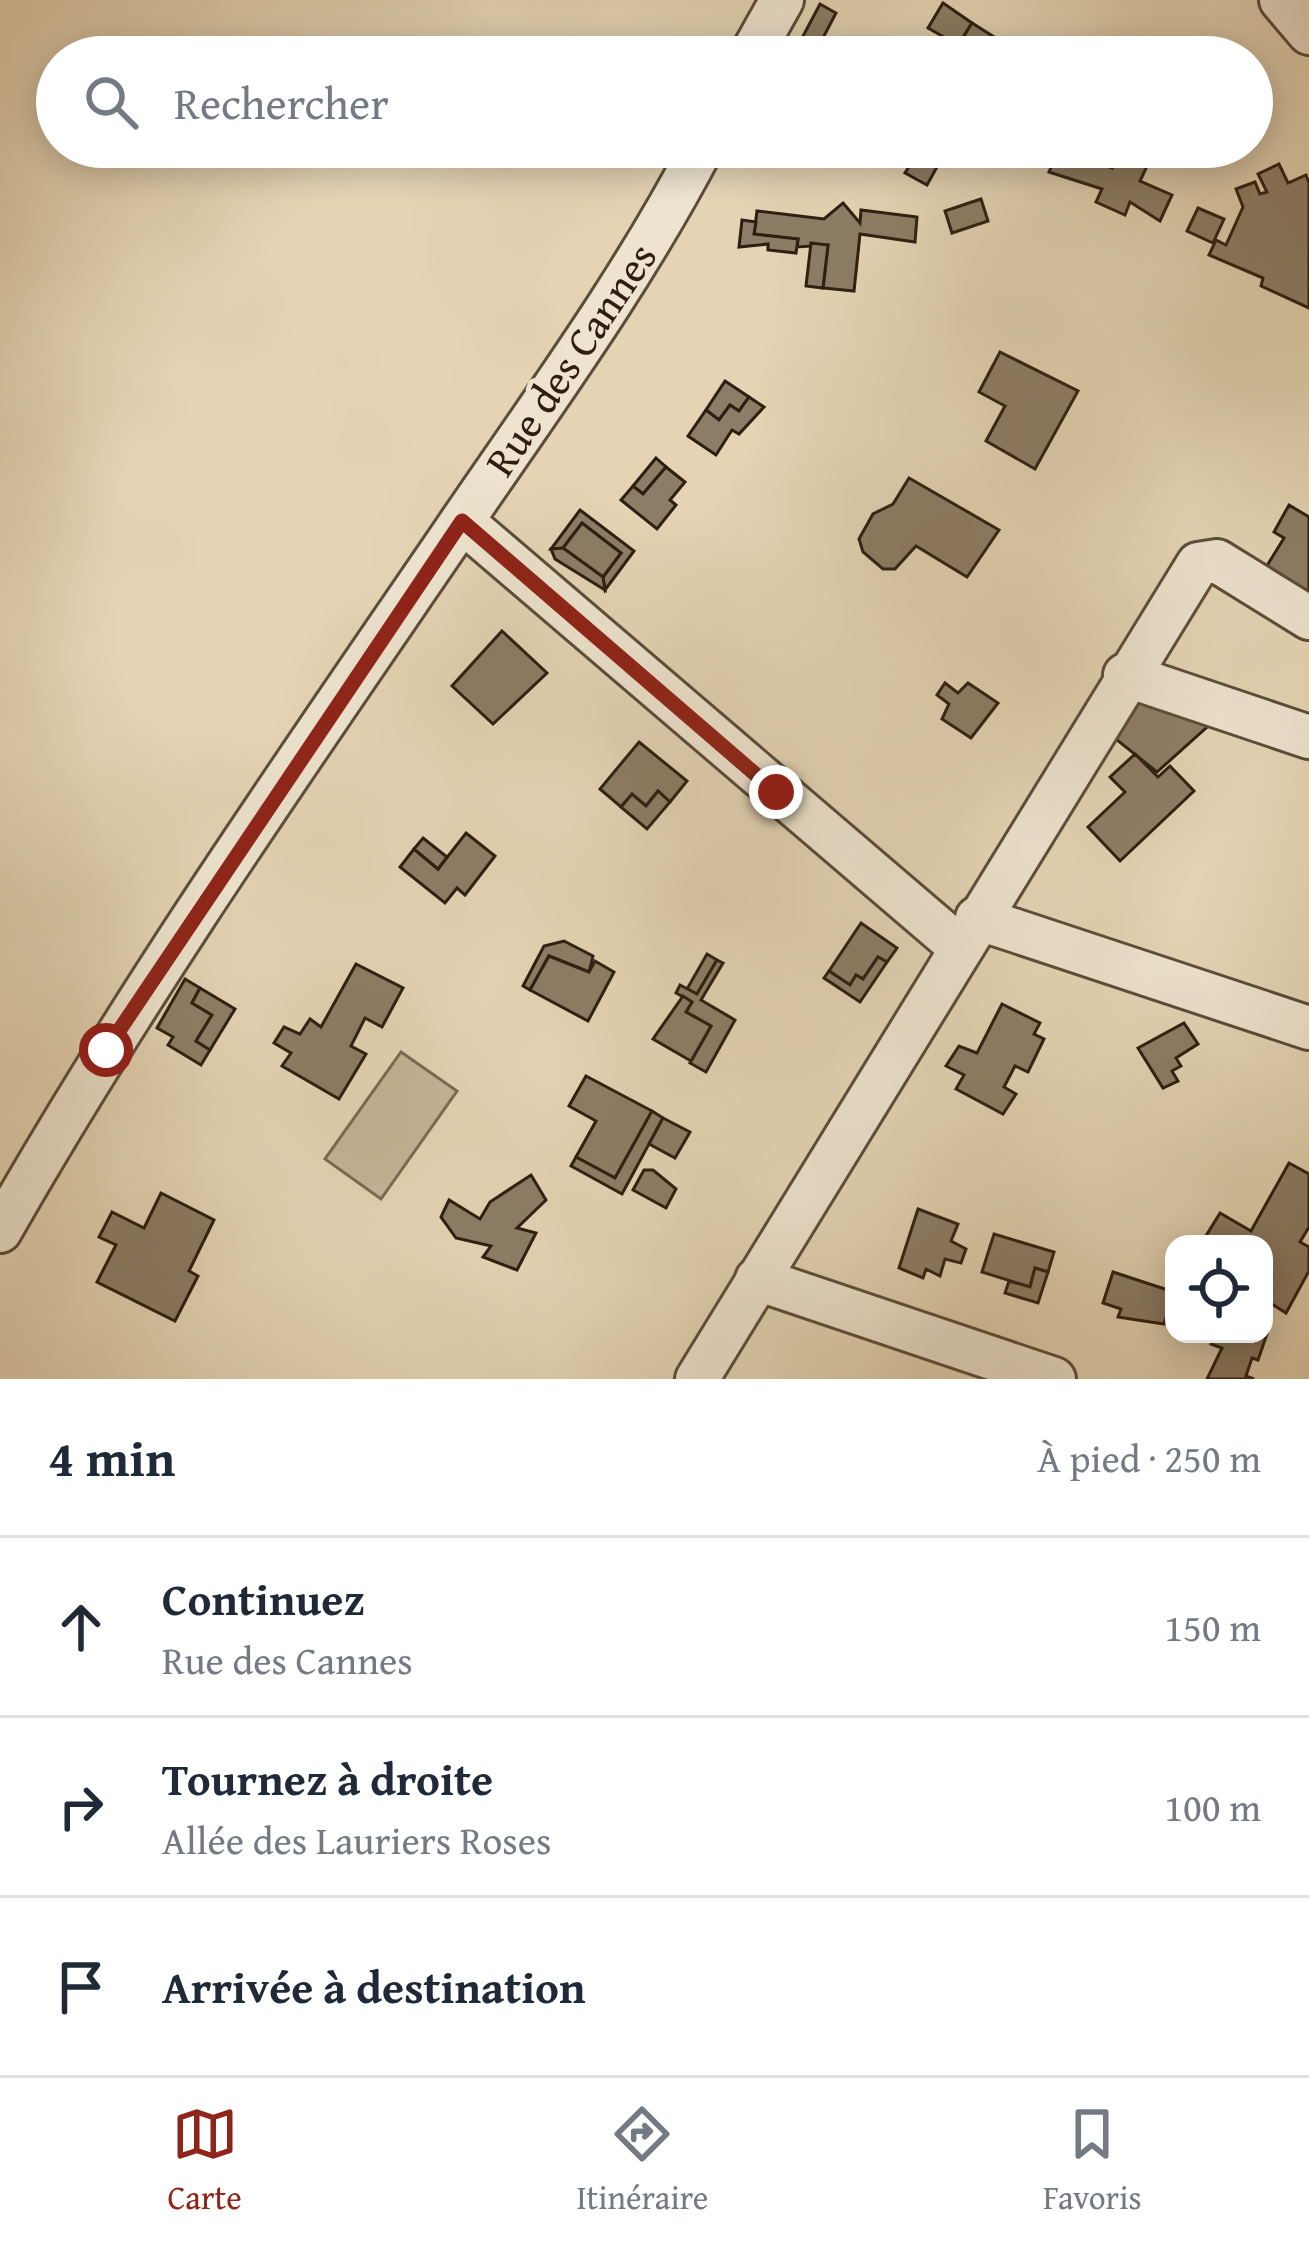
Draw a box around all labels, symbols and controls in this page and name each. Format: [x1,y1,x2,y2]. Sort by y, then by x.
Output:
search box [36,36,1273,168]
icon: search [78,69,144,135]
text: Rechercher [174,70,389,135]
street label: Rue des Cannes [469,230,670,488]
route end [749,765,803,819]
route start [79,1023,133,1077]
map controls [1165,1235,1273,1343]
button: locate [1165,1235,1273,1343]
text: 4 min [48,1420,175,1495]
text: À pied · 250 m [1037,1429,1261,1486]
text: Continuez [162,1566,365,1631]
icon: ahead [48,1594,114,1660]
text: 150 m [1164,1598,1261,1655]
text: Rue des Cannes [162,1631,413,1688]
text: Tournez à droite [162,1746,493,1811]
icon: right [48,1774,114,1840]
text: 100 m [1164,1778,1261,1835]
text: Allée des Lauriers Roses [162,1811,552,1868]
icon: arrive [48,1954,114,2020]
text: Arrivée à destination [162,1954,586,2019]
tab: Carte [167,2101,242,2221]
tab: Itinéraire [576,2101,708,2221]
tab: Favoris [1043,2101,1142,2221]

